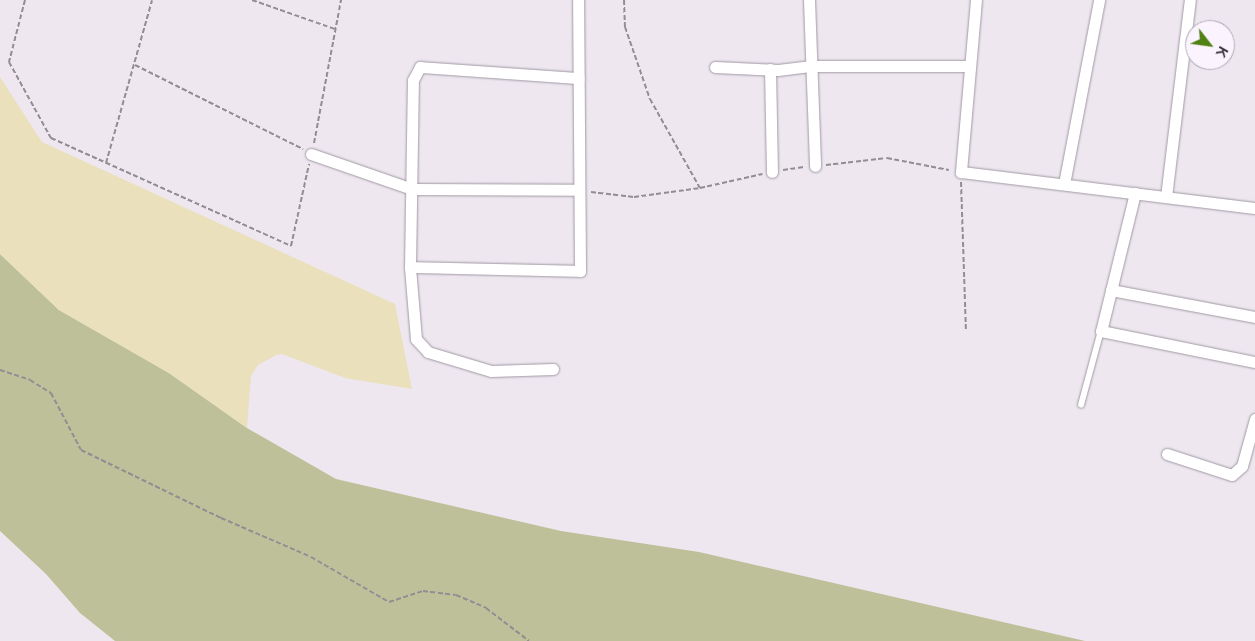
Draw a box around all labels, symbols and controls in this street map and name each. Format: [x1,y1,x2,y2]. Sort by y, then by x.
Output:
north arrow [1185,20,1235,70]
text: K [1213,44,1232,60]

